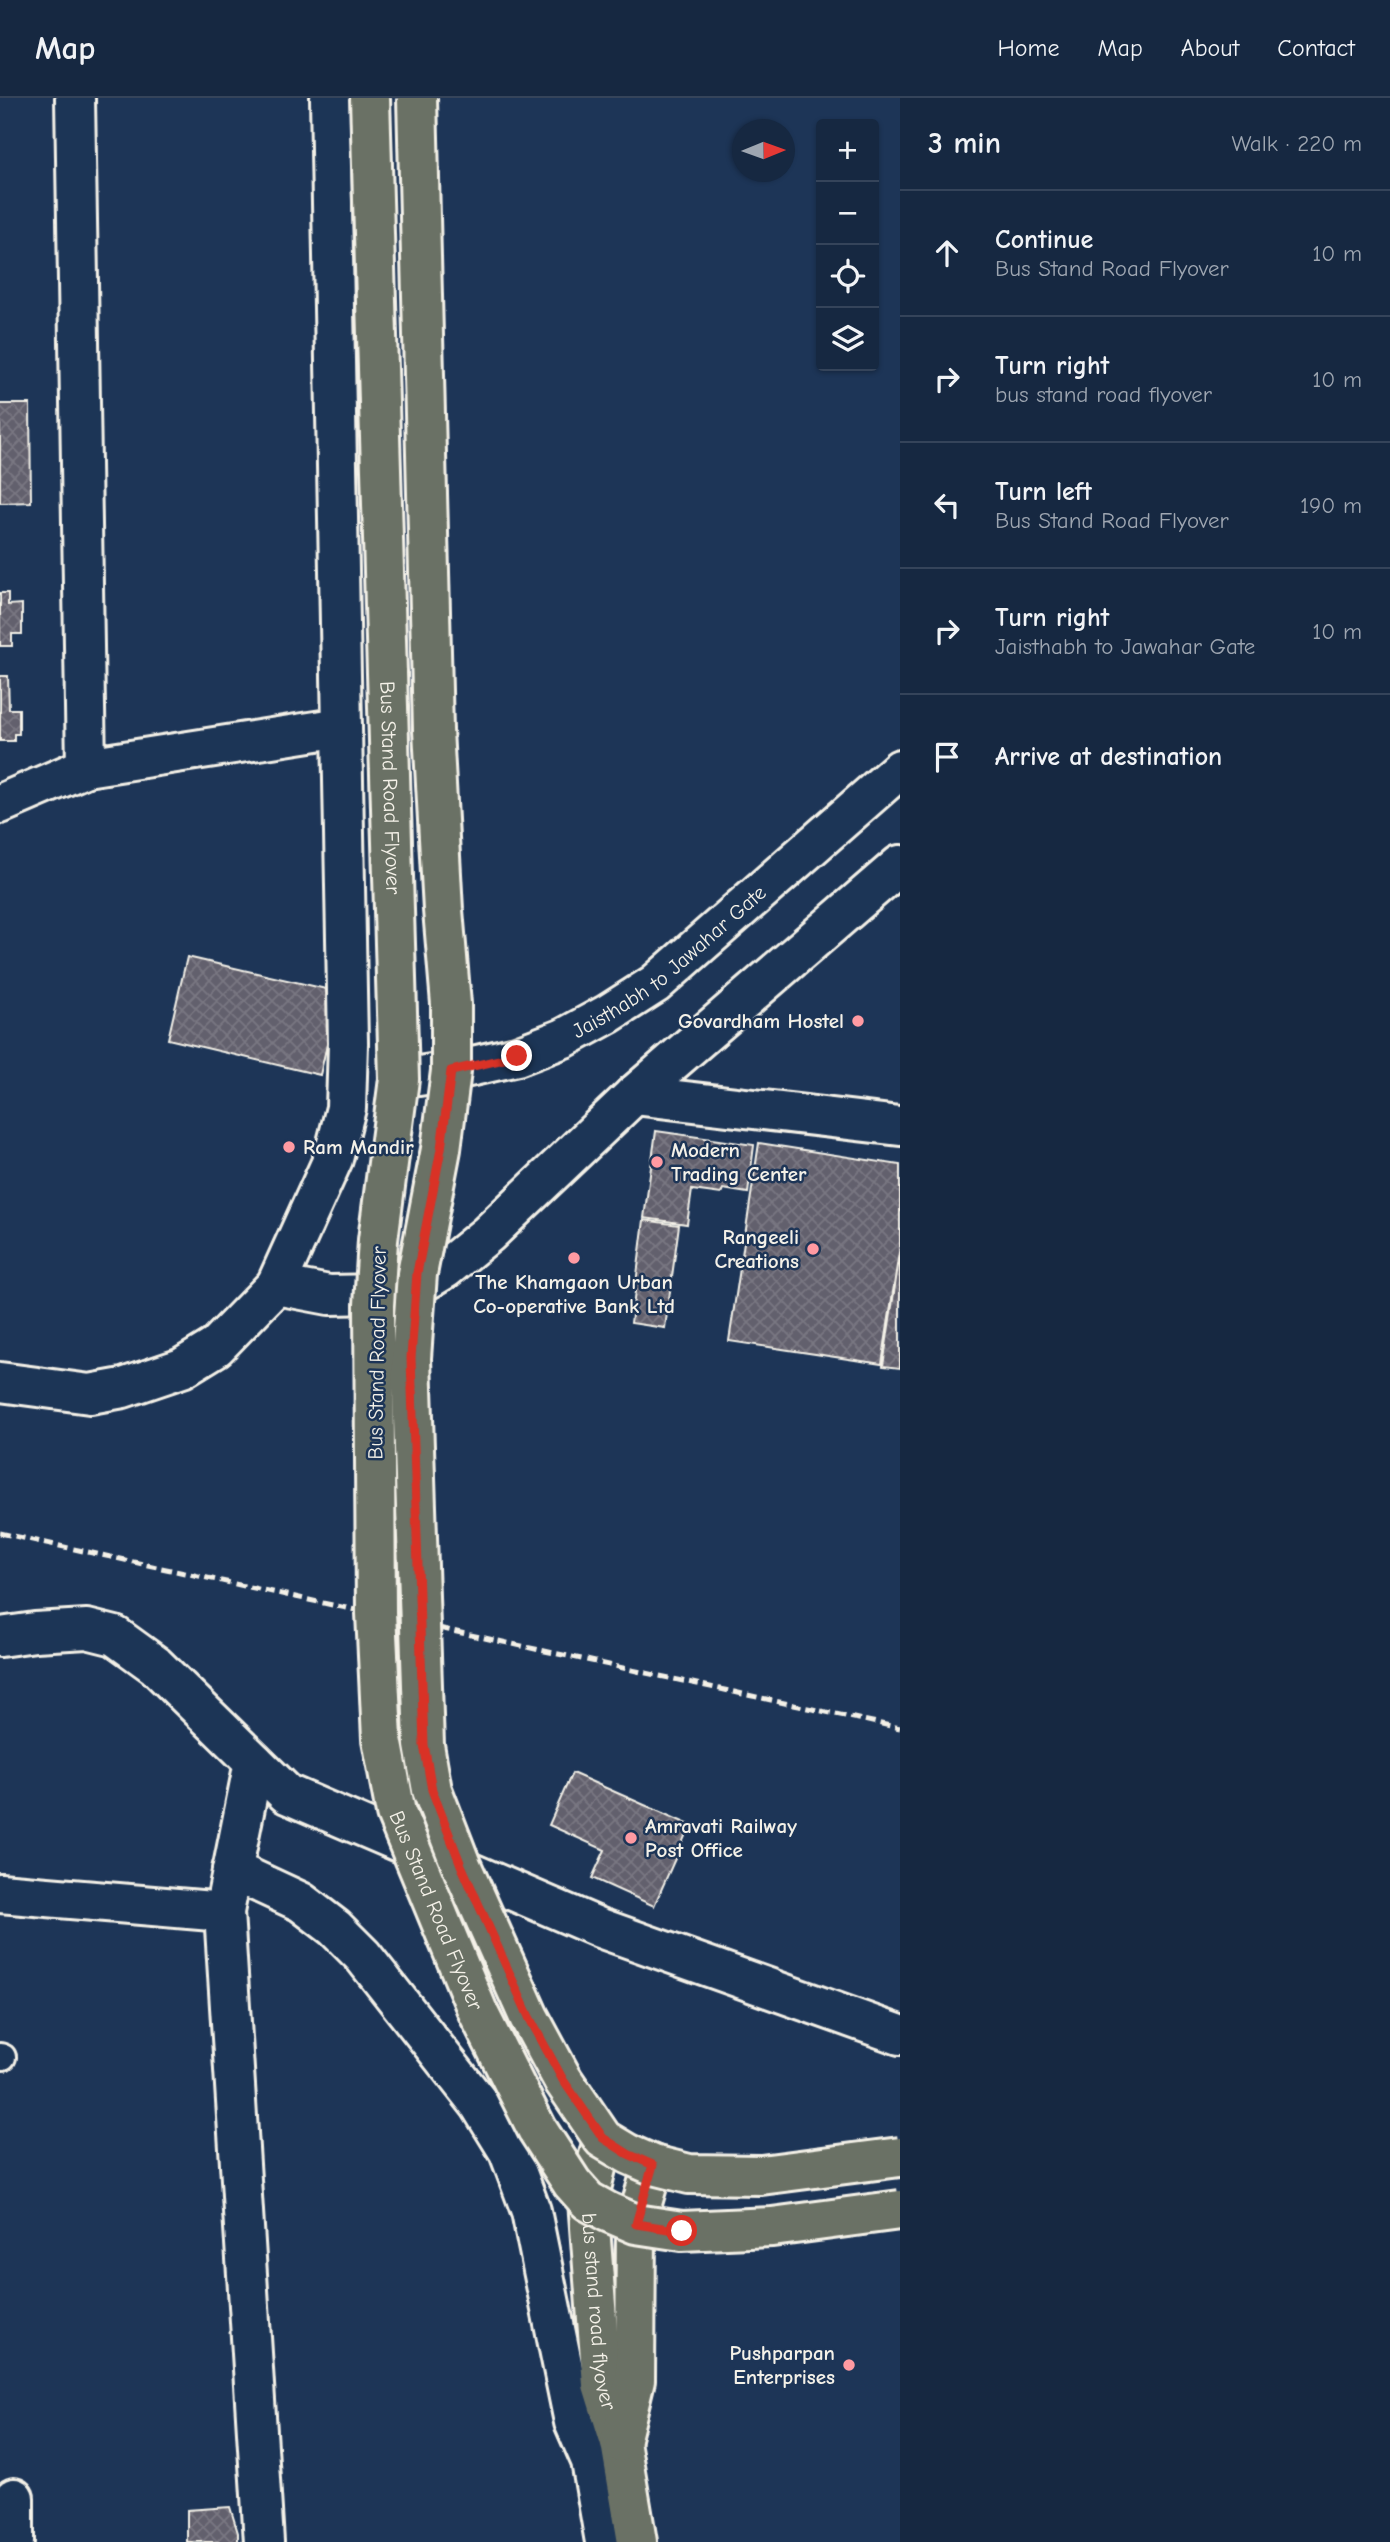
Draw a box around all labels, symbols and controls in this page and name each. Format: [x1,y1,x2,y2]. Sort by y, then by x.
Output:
text: Map [35,29,96,67]
text: Home [998,34,1059,62]
text: Map [1097,34,1143,62]
text: About [1181,34,1239,62]
text: Contact [1277,34,1355,62]
north arrow [732,119,795,182]
map controls [816,119,879,371]
button: + [816,119,879,182]
text: 3 min [928,126,1001,161]
text: Walk · 220 m [1231,130,1362,157]
button: − [816,182,879,245]
text: Continue [995,225,1093,255]
icon: ahead [928,234,966,272]
text: 10 m [1312,240,1362,267]
button: locate [816,245,879,308]
text: Bus Stand Road Flyover [995,255,1229,282]
button: layers [816,308,879,371]
text: Turn right [995,351,1109,381]
icon: right [928,360,966,398]
text: 10 m [1312,366,1362,393]
text: bus stand road flyover [995,381,1212,408]
text: Turn left [995,477,1092,507]
icon: left [928,486,966,524]
text: 190 m [1300,492,1362,519]
text: Bus Stand Road Flyover [995,507,1229,534]
text: Turn right [995,603,1109,633]
icon: right [928,612,966,650]
text: 10 m [1312,618,1362,645]
text: Jaisthabh to Jawahar Gate [995,633,1255,660]
street label: Bus Stand Road Flyover [375,681,406,895]
icon: arrive [928,738,966,776]
text: Arrive at destination [995,742,1222,772]
street label: Jaisthabh to Jawahar Gate [568,880,771,1043]
place label: Govardham Hostel [678,1009,844,1033]
marker: Govardham Hostel [850,1013,866,1029]
route end [501,1040,532,1071]
place label: Ram Mandir [303,1135,414,1159]
place label: Modern Trading Center [671,1138,807,1186]
marker: Ram Mandir [281,1139,297,1155]
marker: Modern Trading Center [649,1154,665,1170]
place label: Rangeeli Creations [714,1225,799,1273]
marker: Rangeeli Creations [805,1241,821,1257]
street label: Bus Stand Road Flyover [363,1245,391,1460]
marker: The Khamgaon Urban Co-operative Bank Ltd [566,1250,582,1266]
place label: The Khamgaon Urban Co-operative Bank Ltd [473,1270,675,1318]
street label: Bus Stand Road Flyover [384,1807,488,2015]
place label: Amravati Railway Post Office [645,1814,797,1862]
marker: Amravati Railway Post Office [623,1830,639,1846]
street label: bus stand road flyover [577,2212,622,2414]
route start [666,2215,697,2246]
place label: Pushparpan Enterprises [729,2341,835,2389]
marker: Pushparpan Enterprises [841,2357,857,2373]

